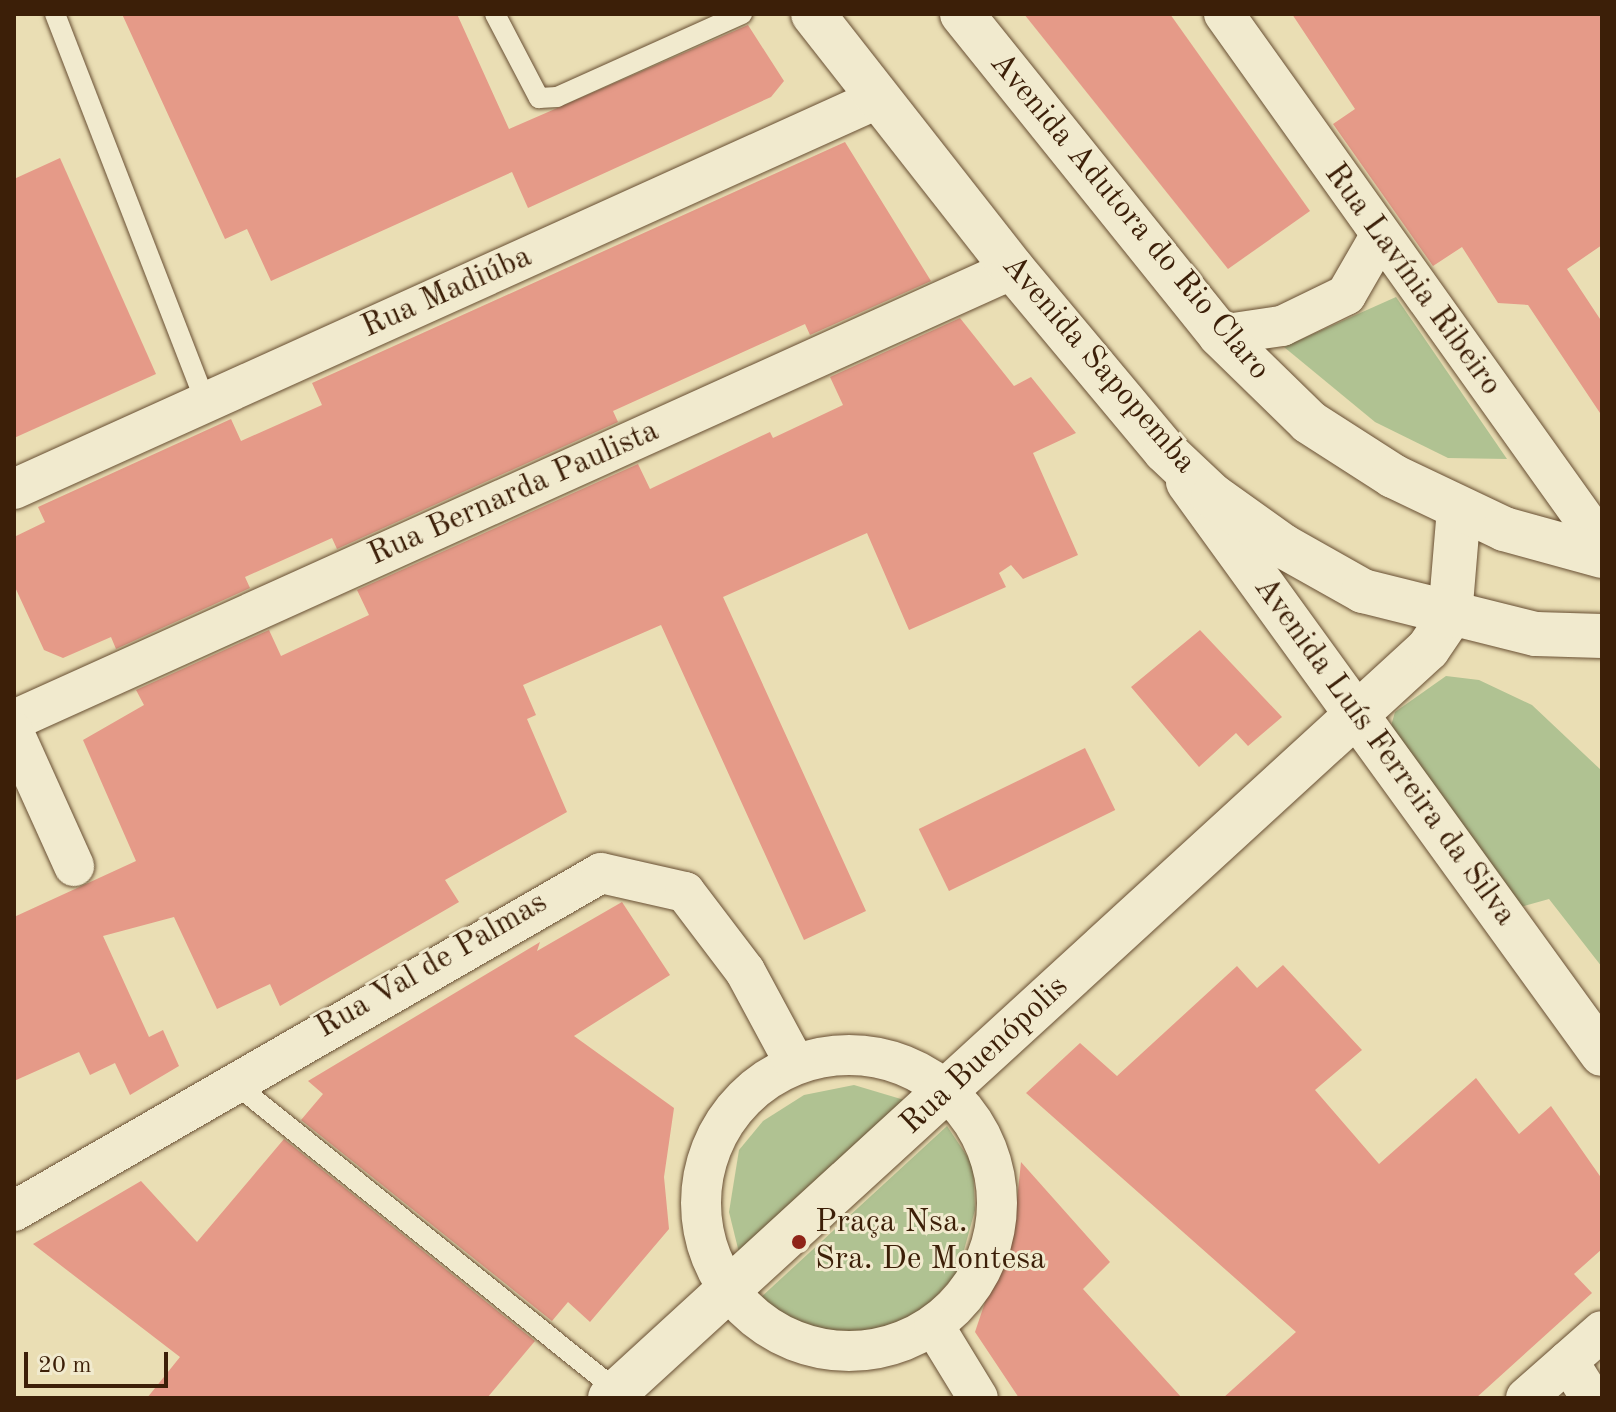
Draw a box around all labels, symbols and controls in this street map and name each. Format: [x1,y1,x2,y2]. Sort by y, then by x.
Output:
street label: Avenida Adutora do Rio Claro [981,45,1277,389]
street label: Rua Lavínia Ribeiro [1315,156,1509,404]
street label: Rua Madiúba [356,238,538,348]
street label: Avenida Sapopemba [993,248,1203,482]
street label: Rua Bernarda Paulista [363,413,665,575]
street label: Avenida Luís Ferreira da Silva [1244,570,1524,934]
street label: Rua Val de Palmas [310,884,554,1048]
street label: Rua Buenópolis [893,968,1077,1144]
place label: Praça Nsa. Sra. De Montesa [815,1205,1046,1280]
marker: Praça Nsa. Sra. De Montesa [790,1233,808,1251]
scale bar [28,1336,172,1386]
text: 20 m [38,1354,92,1378]

